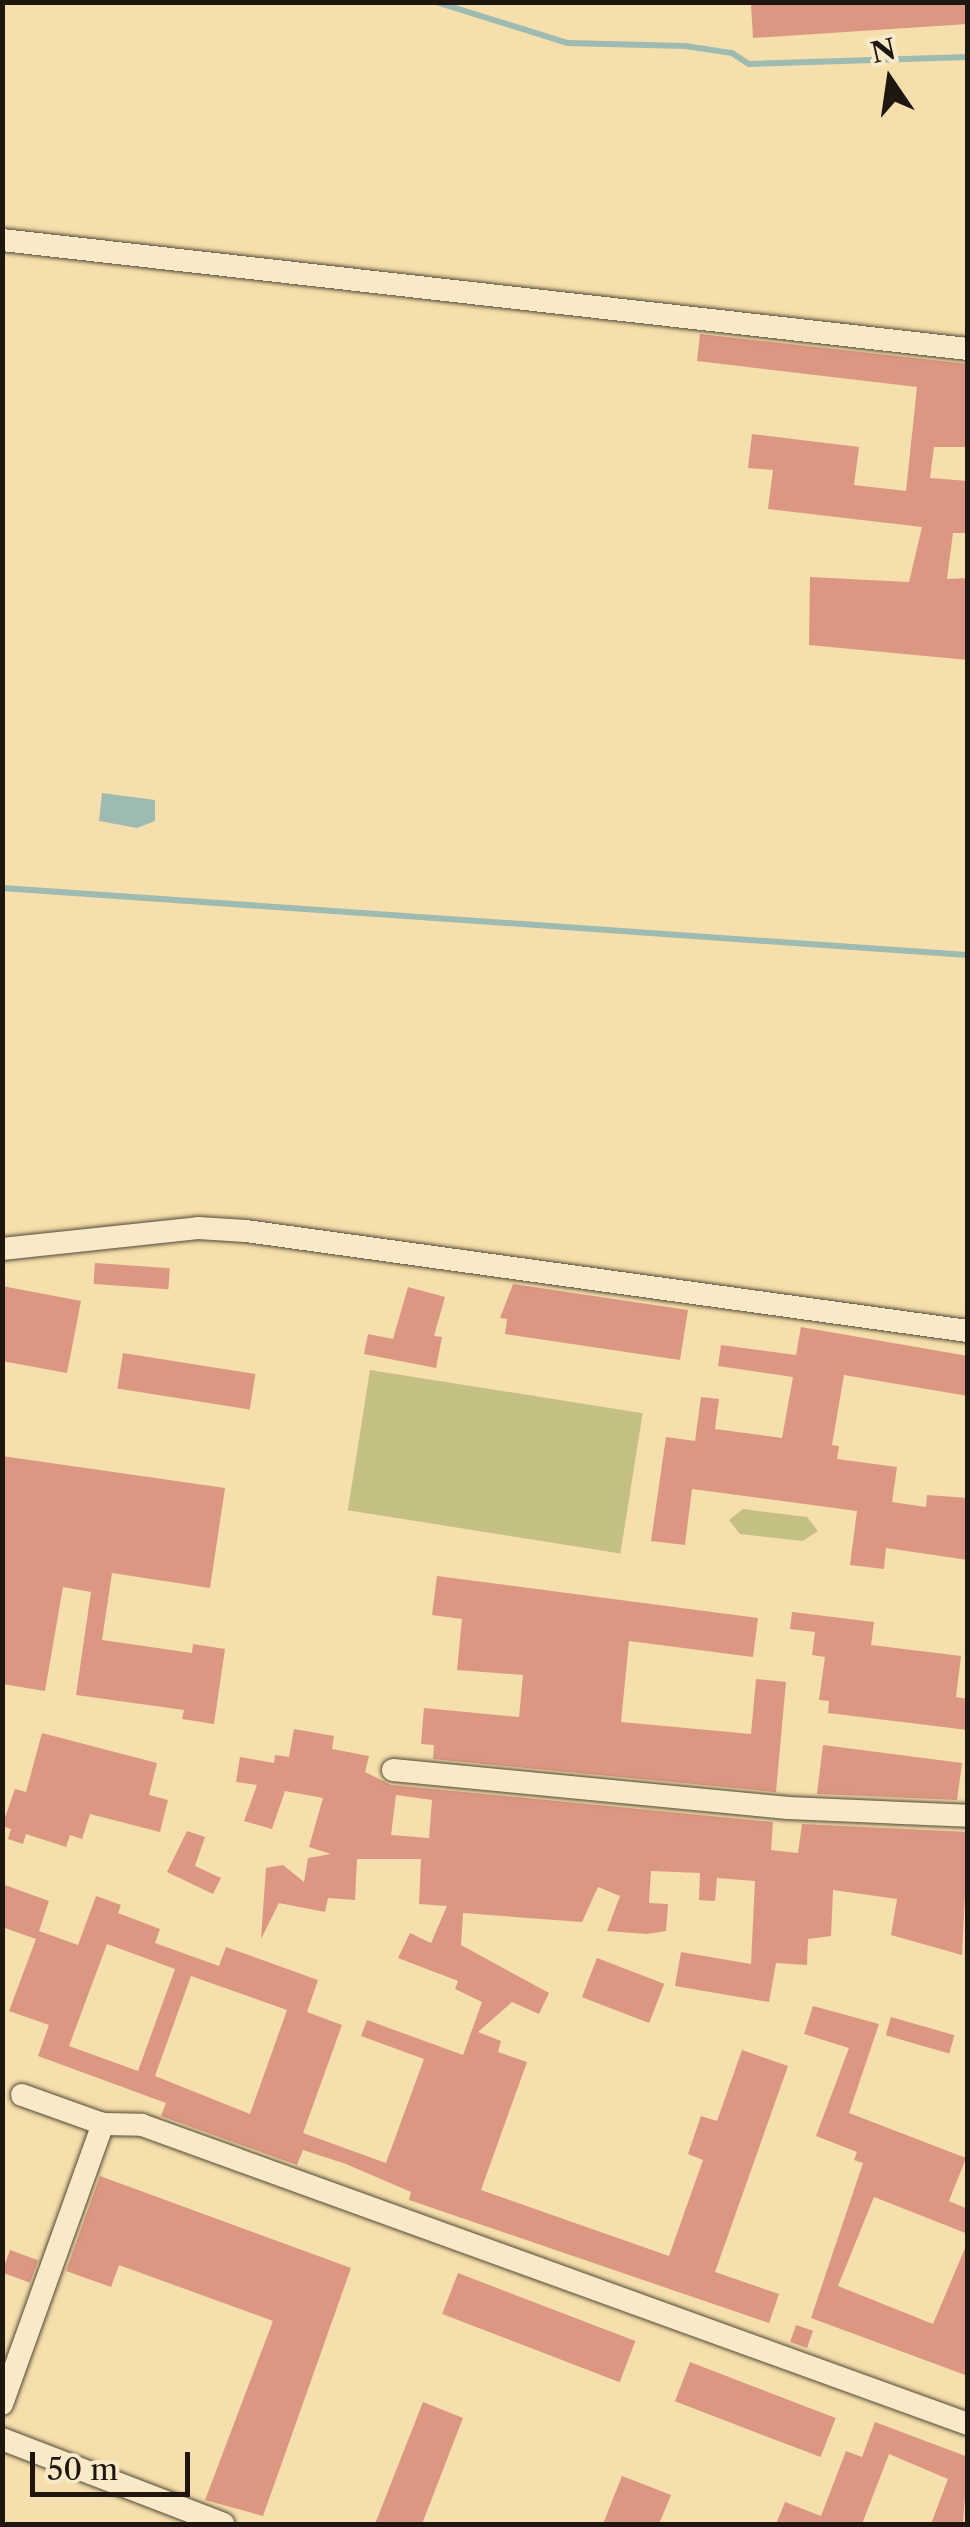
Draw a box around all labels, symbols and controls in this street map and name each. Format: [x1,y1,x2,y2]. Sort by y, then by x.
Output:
north arrow [840,30,940,130]
text: N [868,31,899,70]
scale bar [35,2432,195,2494]
text: 50 m [47,2451,118,2488]

